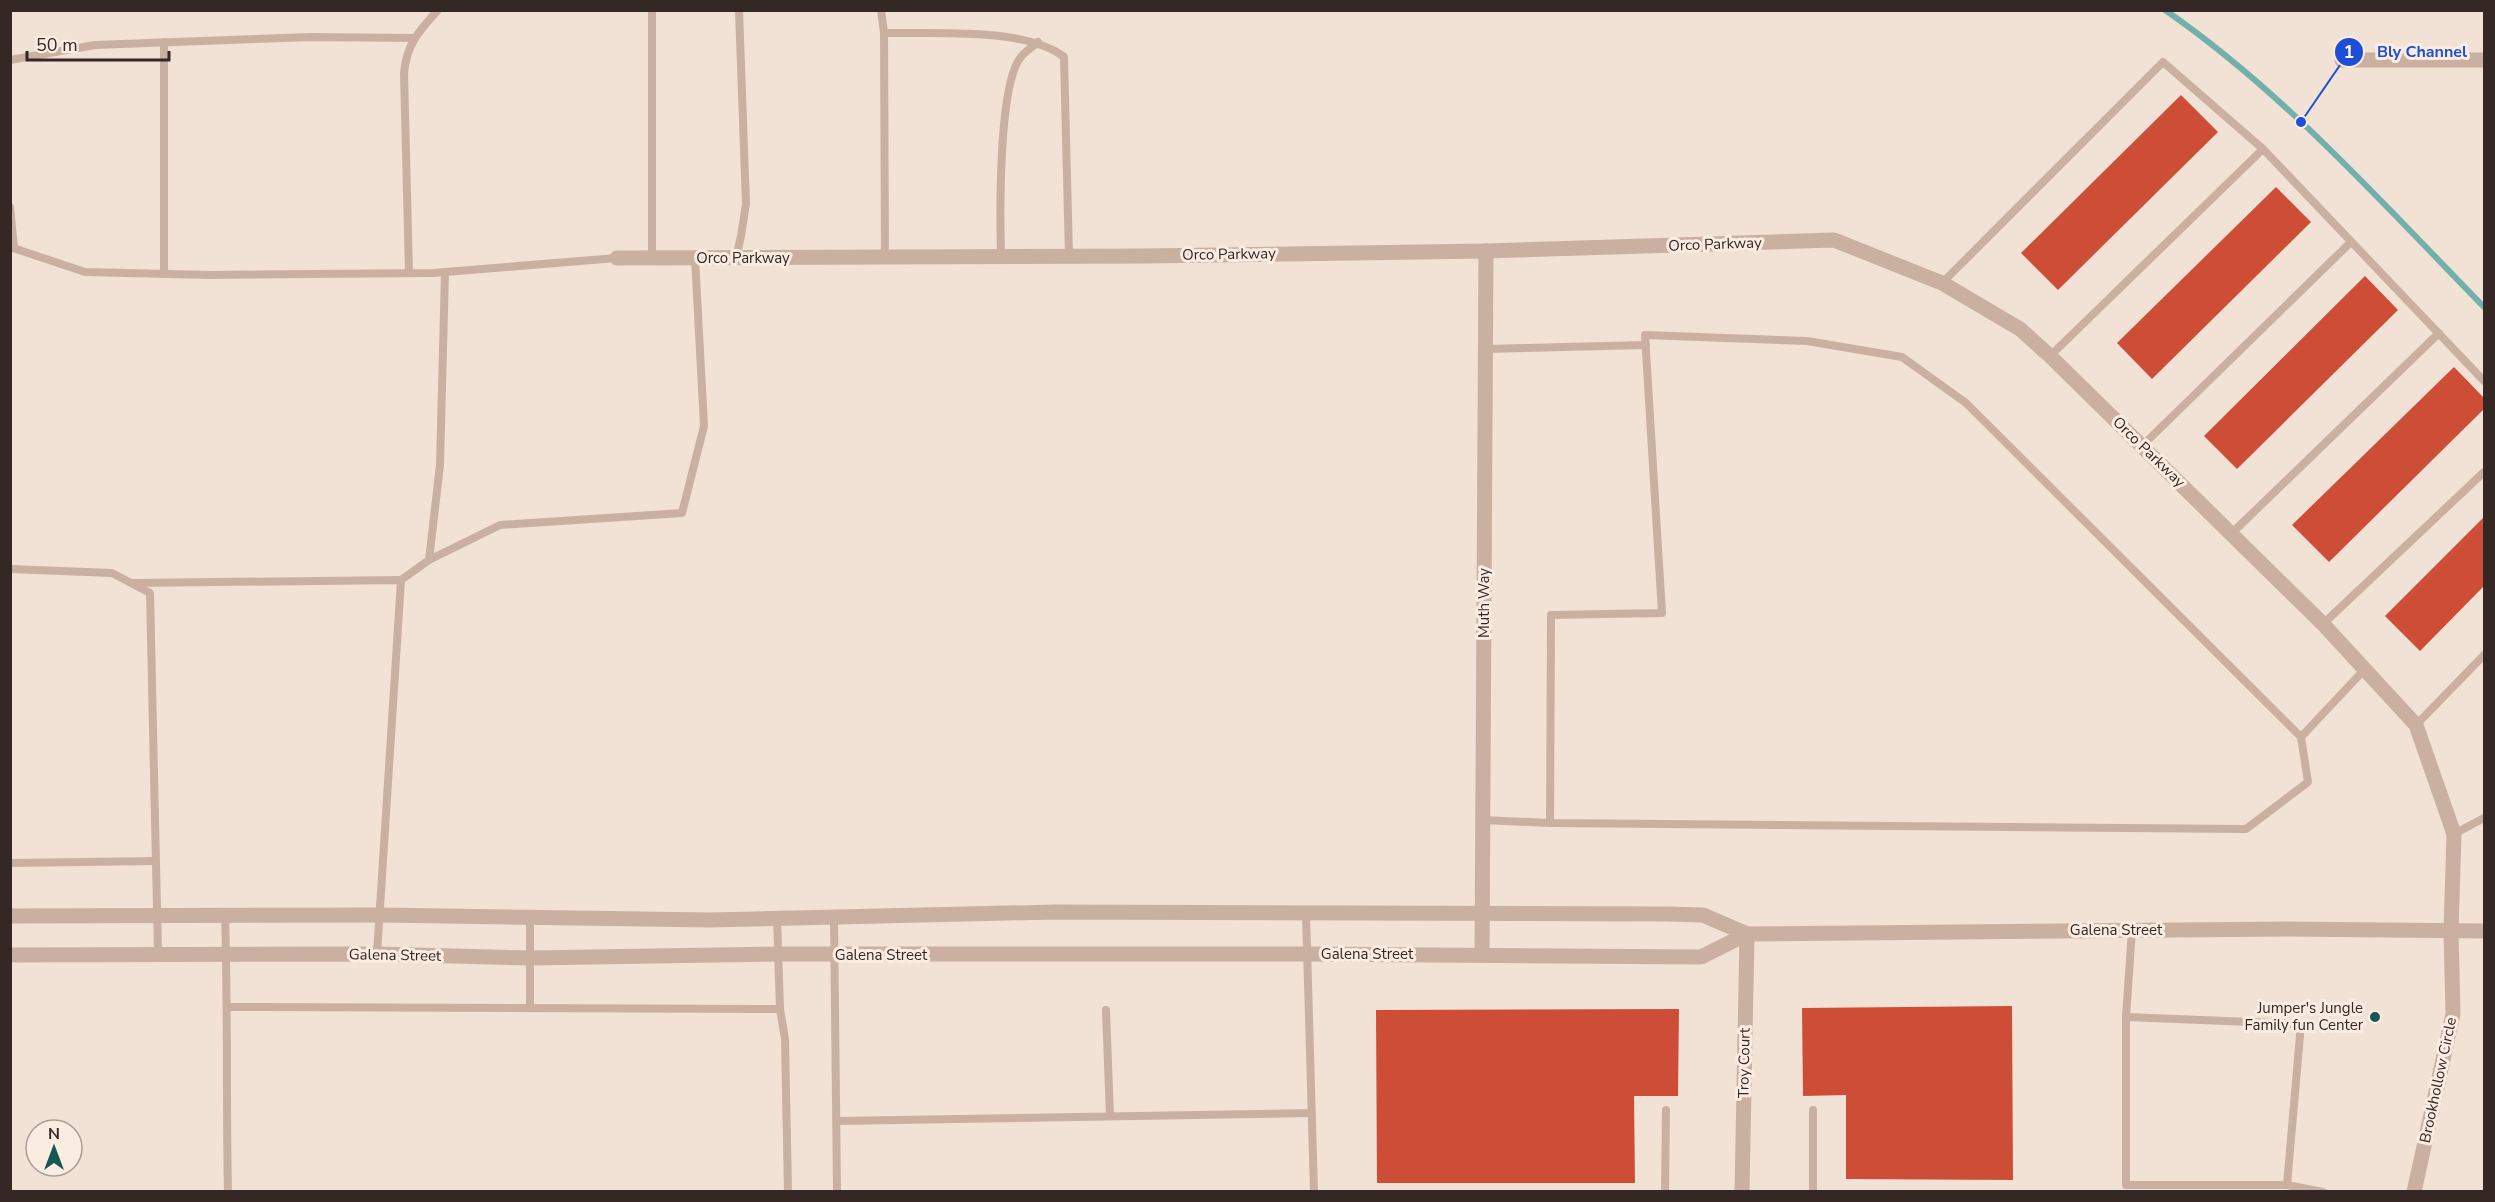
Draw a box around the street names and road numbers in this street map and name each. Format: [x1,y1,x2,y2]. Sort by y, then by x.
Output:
street label: Orco Parkway [1668,232,1762,256]
street label: Orco Parkway [1182,243,1276,265]
street label: Orco Parkway [696,248,790,268]
street label: Orco Parkway [2108,412,2190,492]
street label: Muth Way [1474,568,1494,638]
street label: Galena Street [2070,920,2163,940]
street label: Galena Street [349,944,442,966]
street label: Galena Street [1321,944,1414,964]
street label: Galena Street [835,945,928,965]
street label: Brookhollow Circle [2415,1015,2461,1145]
street label: Troy Court [1733,1027,1755,1098]

